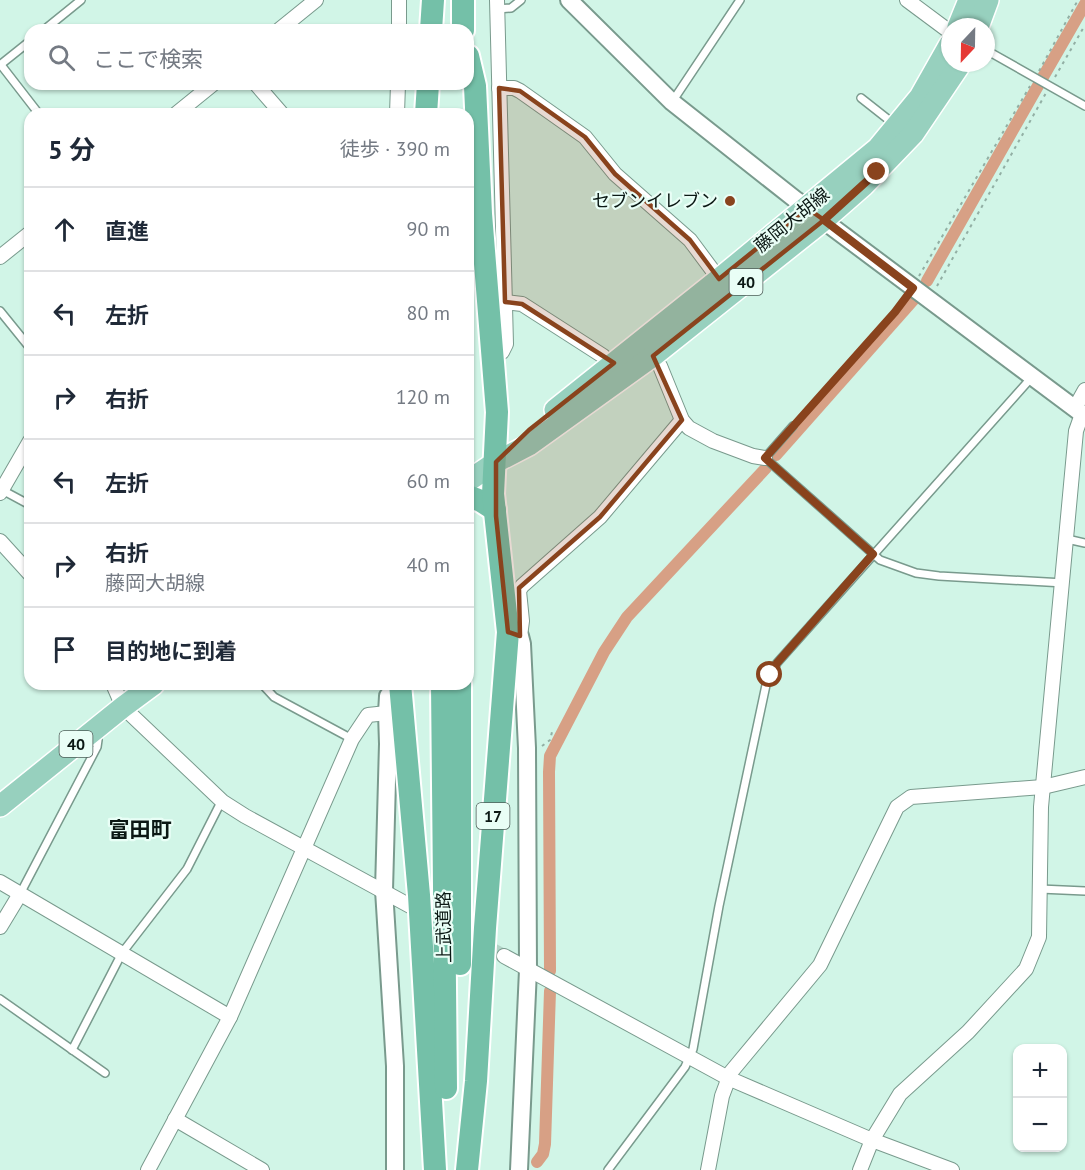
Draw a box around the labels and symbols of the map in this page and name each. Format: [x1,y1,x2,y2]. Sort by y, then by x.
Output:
north arrow [941,18,995,72]
route end [863,158,889,184]
street label: 藤岡大胡線 [749,182,834,257]
place label: セブンイレブン [592,189,718,212]
marker: セブンイレブン [723,194,737,208]
road number: 40 [730,269,762,295]
route start [756,661,782,687]
road number: 40 [60,731,92,757]
road number: 17 [476,803,510,829]
district label: 富田町 [109,816,172,843]
street label: 上武道路 [431,891,456,963]

